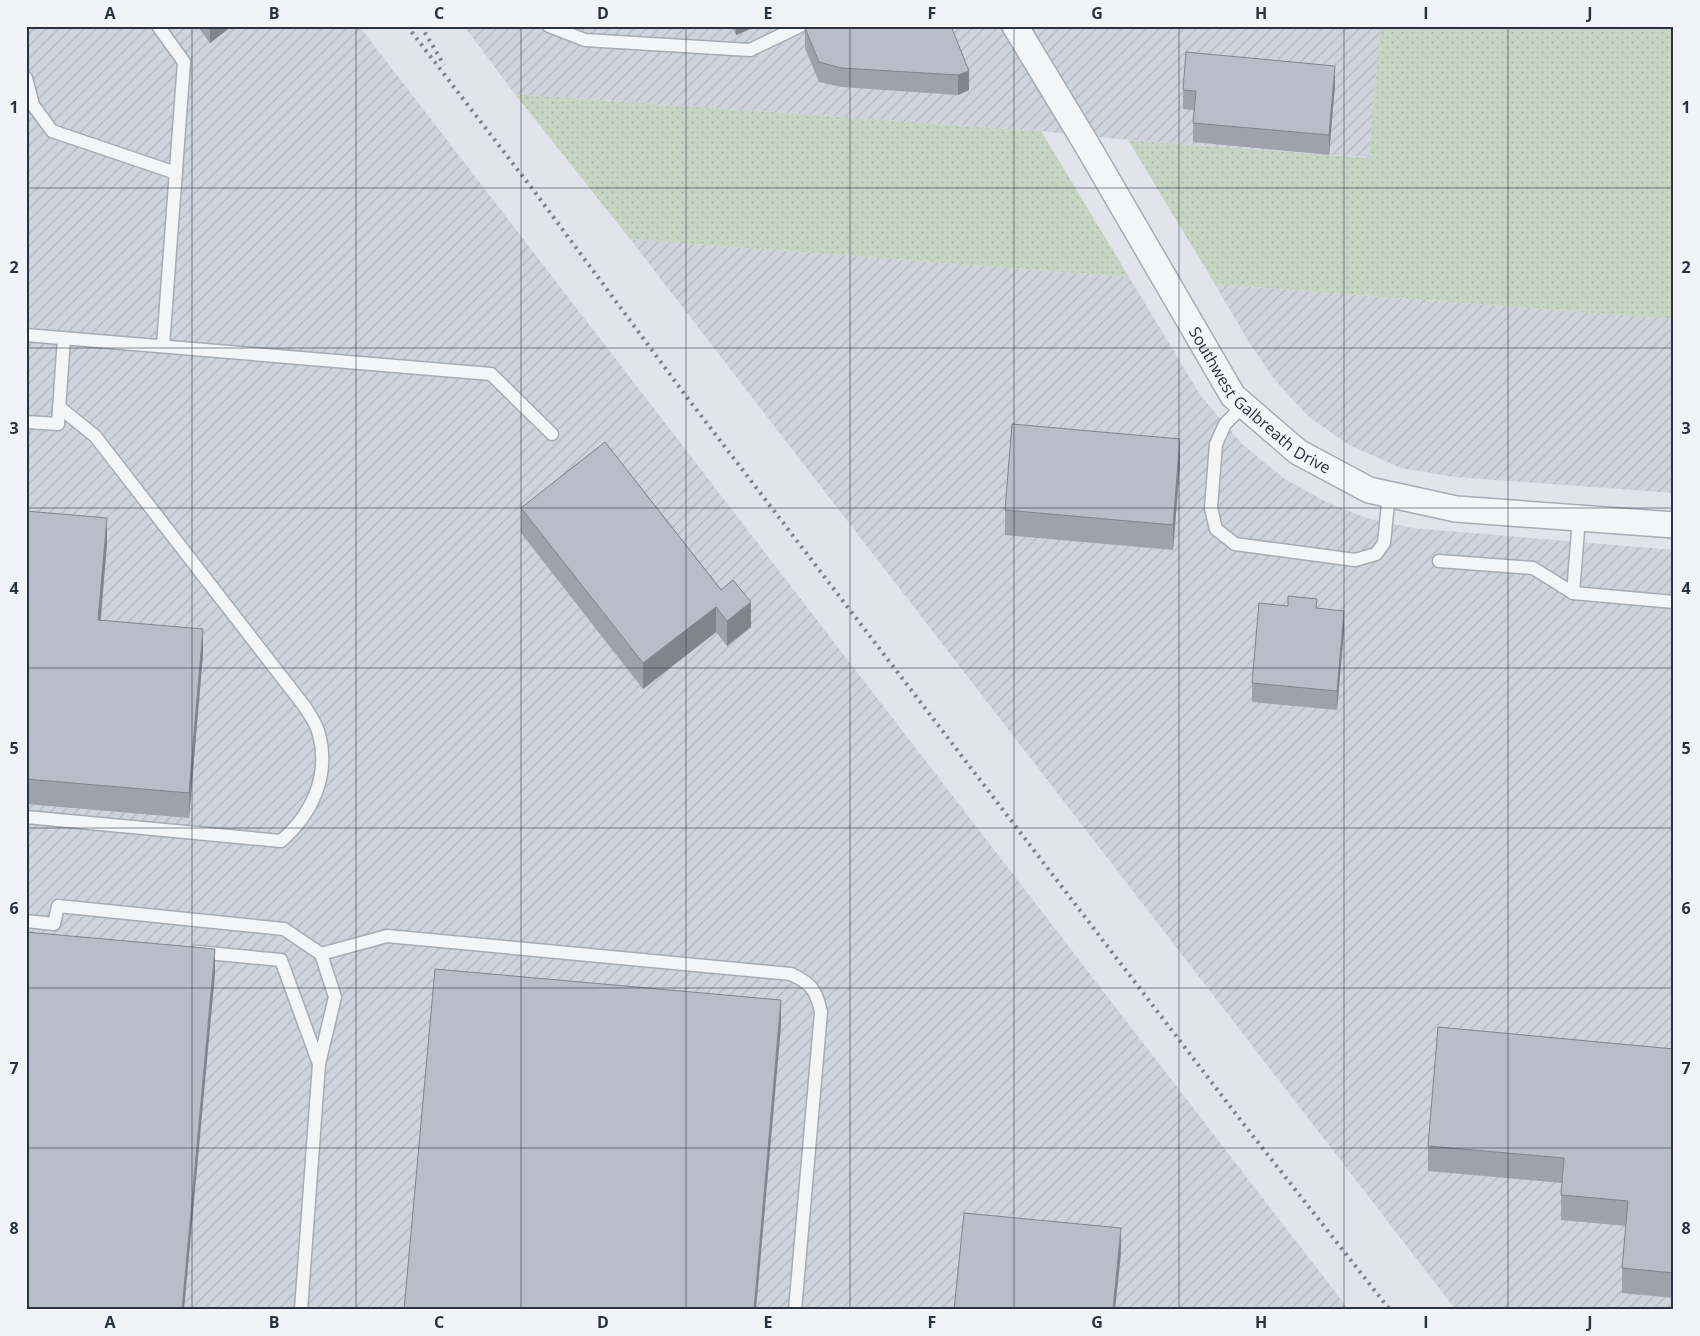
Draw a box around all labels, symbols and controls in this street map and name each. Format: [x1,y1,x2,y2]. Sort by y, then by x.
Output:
text: A [104,2,116,24]
text: B [269,2,279,24]
text: C [434,2,444,24]
text: D [597,2,609,24]
text: E [764,2,773,24]
text: F [928,2,936,24]
text: G [1091,2,1103,24]
text: H [1255,2,1267,24]
text: I [1423,2,1429,24]
text: J [1585,2,1593,24]
text: 1 [9,96,19,118]
text: 1 [1681,96,1691,118]
text: 2 [9,256,19,278]
text: 2 [1681,256,1691,278]
street label: Southwest Galbreath Drive [1184,323,1335,479]
text: 3 [9,417,19,439]
text: 3 [1681,417,1691,439]
text: 4 [9,577,19,599]
text: 4 [1681,577,1691,599]
text: 5 [9,737,19,759]
text: 5 [1681,737,1691,759]
text: 6 [9,897,19,919]
text: 6 [1681,897,1691,919]
text: 7 [9,1057,19,1079]
text: 7 [1681,1057,1691,1079]
text: 8 [9,1217,19,1239]
text: 8 [1681,1217,1691,1239]
text: A [104,1311,116,1333]
text: B [269,1311,279,1333]
text: C [434,1311,444,1333]
text: D [597,1311,609,1333]
text: E [764,1311,773,1333]
text: F [928,1311,936,1333]
text: G [1091,1311,1103,1333]
text: H [1255,1311,1267,1333]
text: I [1423,1311,1429,1333]
text: J [1585,1311,1593,1333]

